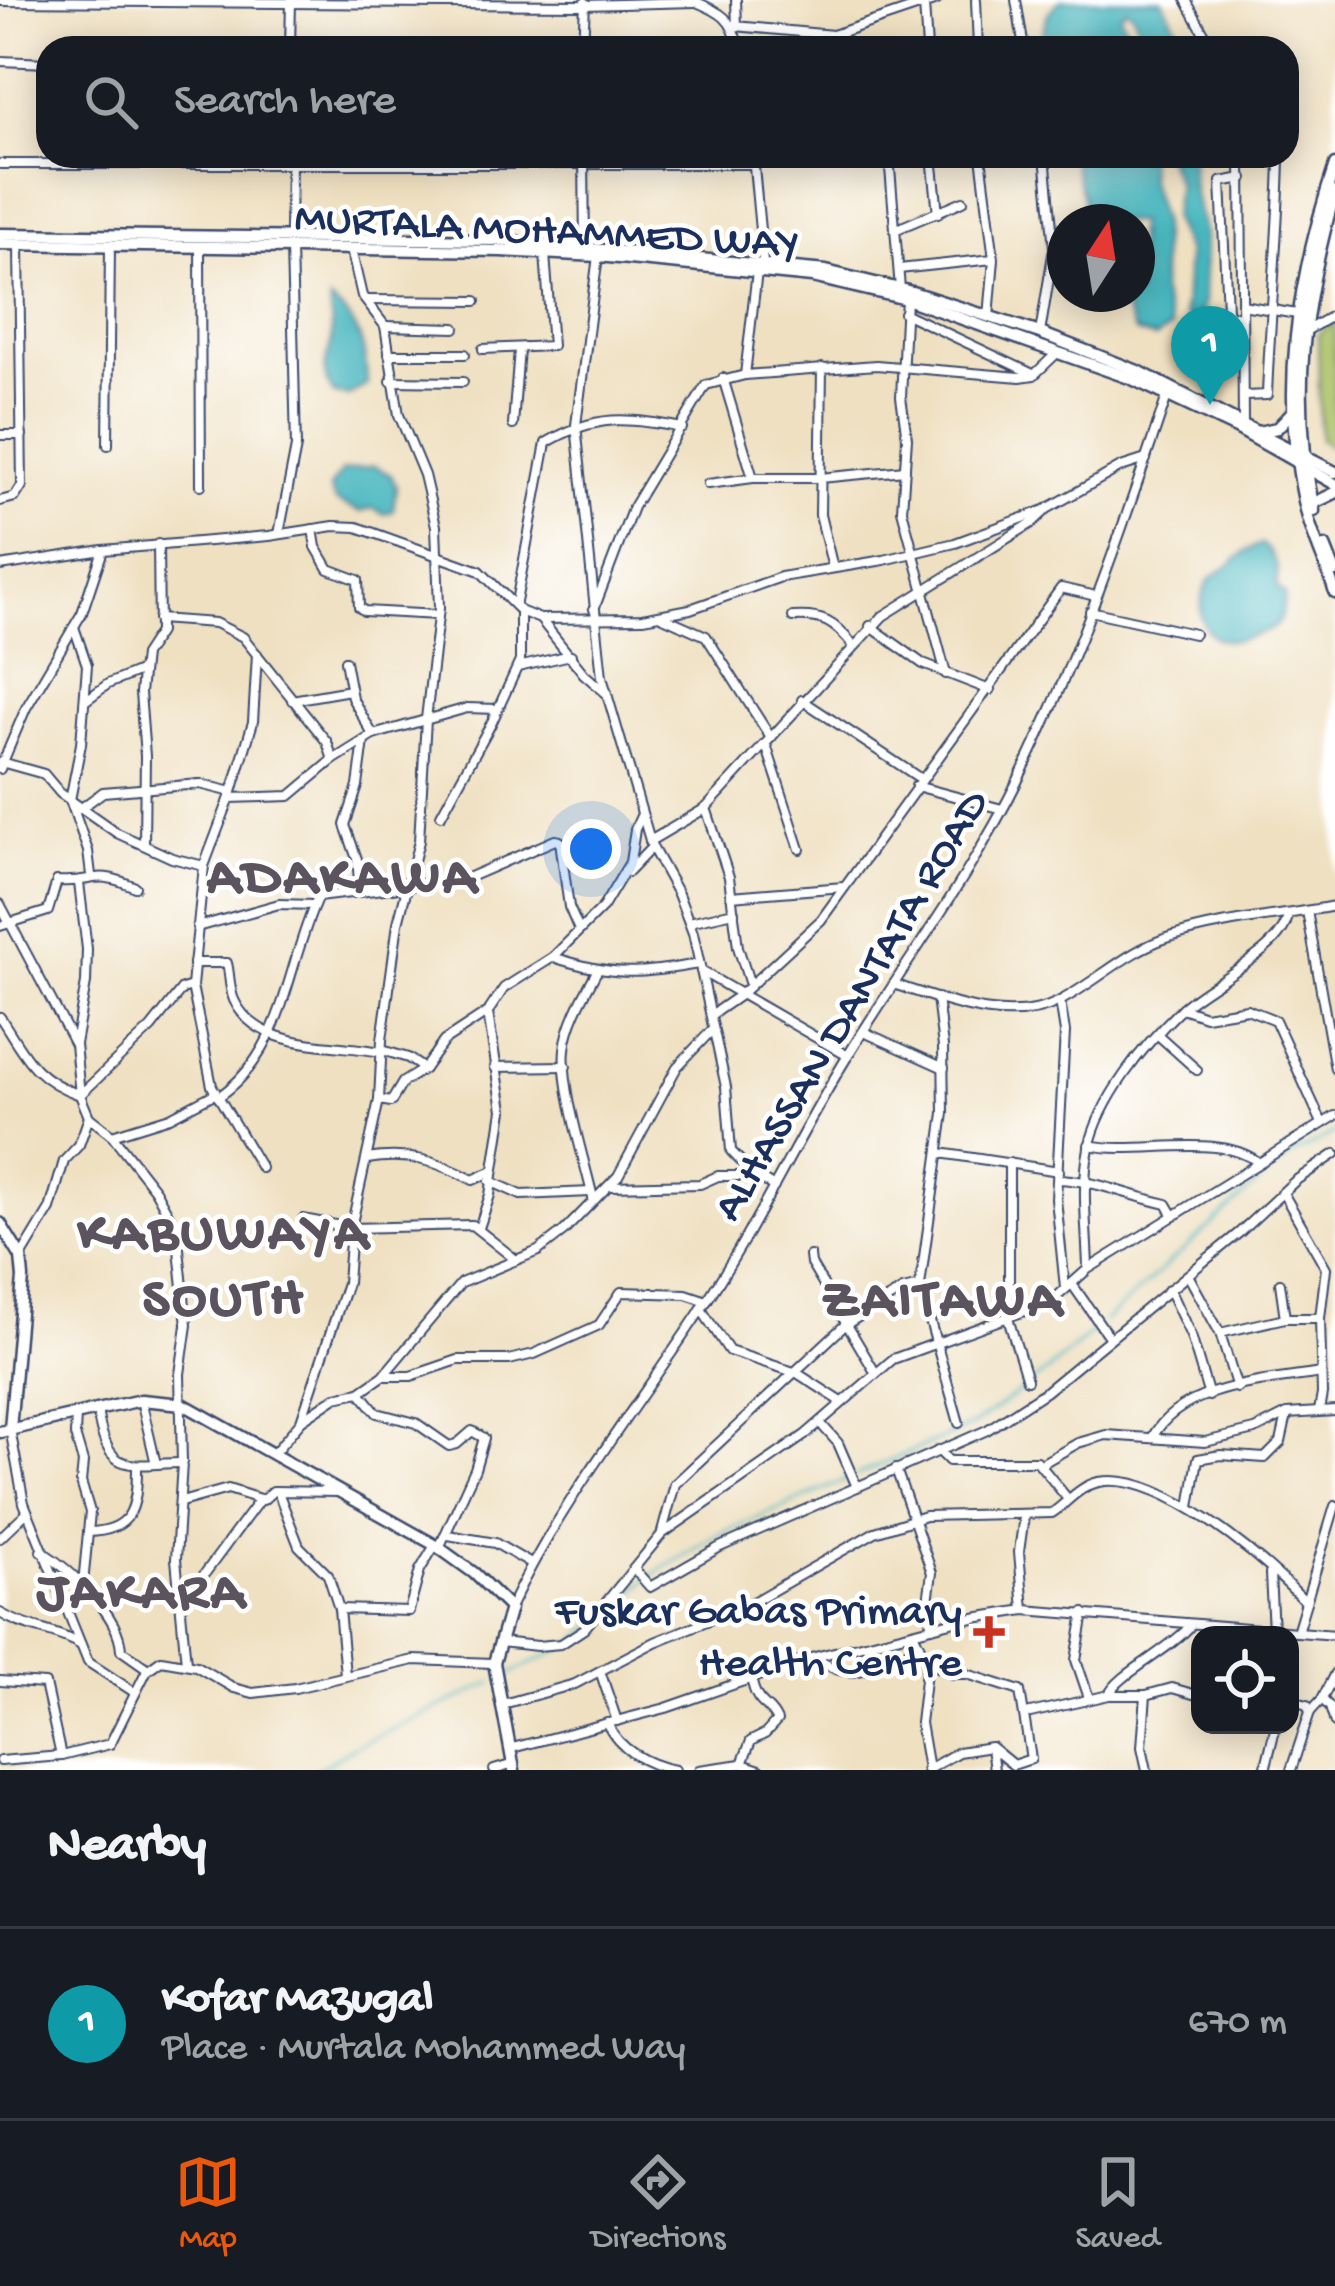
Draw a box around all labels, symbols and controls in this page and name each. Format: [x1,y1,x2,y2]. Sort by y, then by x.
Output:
search box [36,36,1299,168]
icon: search [78,69,144,135]
text: Search here [174,76,396,129]
street label: MURTALA MOHAMMED WAY [293,194,800,273]
north arrow [1047,204,1155,312]
pin: 1 [1171,306,1249,405]
street label: ALHASSAN DANTATA ROAD [704,781,1004,1232]
your location [561,819,621,879]
district label: ADAKAWA [206,847,480,914]
district label: KABUWAYA SOUTH [76,1203,371,1336]
district label: ZAITAWA [822,1270,1065,1337]
district label: JAKARA [36,1562,248,1629]
place label: Fuskar Gabas Primary Health Centre [554,1587,963,1692]
marker: Fuskar Gabas Primary Health Centre [973,1616,1005,1648]
map controls [1191,1626,1299,1734]
button: locate [1191,1626,1299,1734]
text: Nearby [48,1818,206,1878]
text: Kofar Mazugal [162,1974,433,2027]
text: 1 [79,2001,95,2047]
text: 670 m [1188,2001,1287,2047]
text: Place · Murtala Mohammed Way [162,2027,686,2073]
tab: Map [175,2149,241,2259]
tab: Directions [591,2149,725,2259]
tab: Saved [1075,2149,1160,2259]

